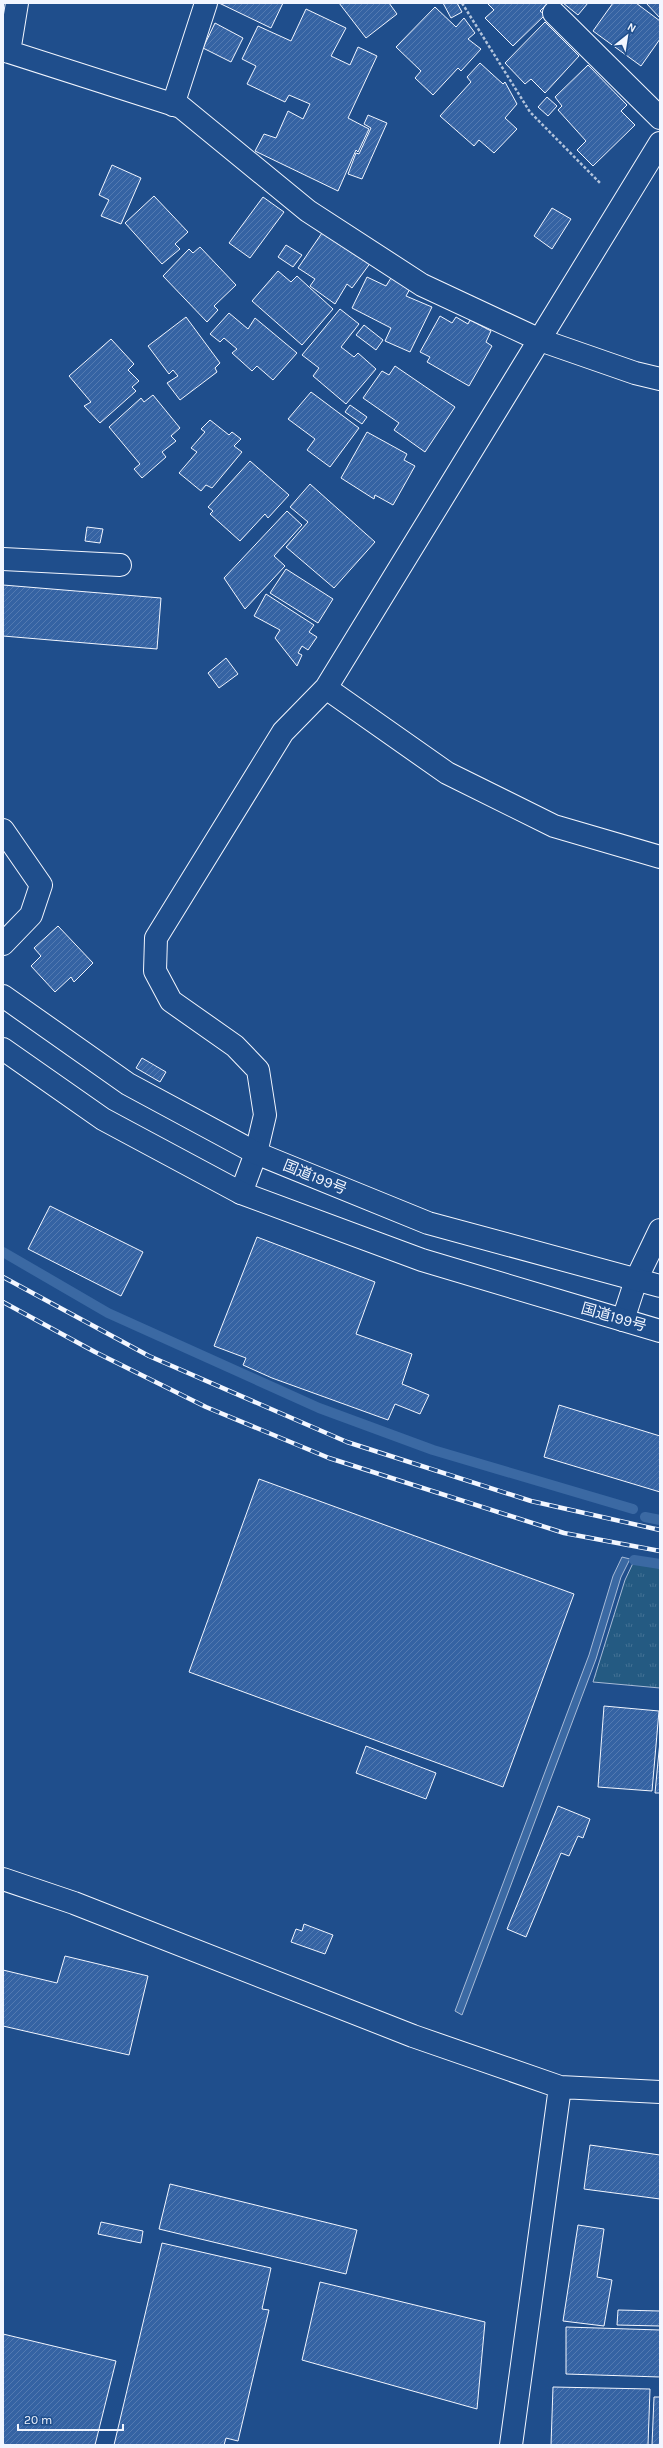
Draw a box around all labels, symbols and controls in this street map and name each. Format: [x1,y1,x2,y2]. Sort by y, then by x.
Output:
north arrow [607,16,647,56]
text: N [625,20,638,35]
street label: 国道199号 [280,1156,350,1198]
street label: 国道199号 [579,1299,649,1335]
scale bar [18,2406,123,2432]
text: 20 m [24,2413,52,2427]

